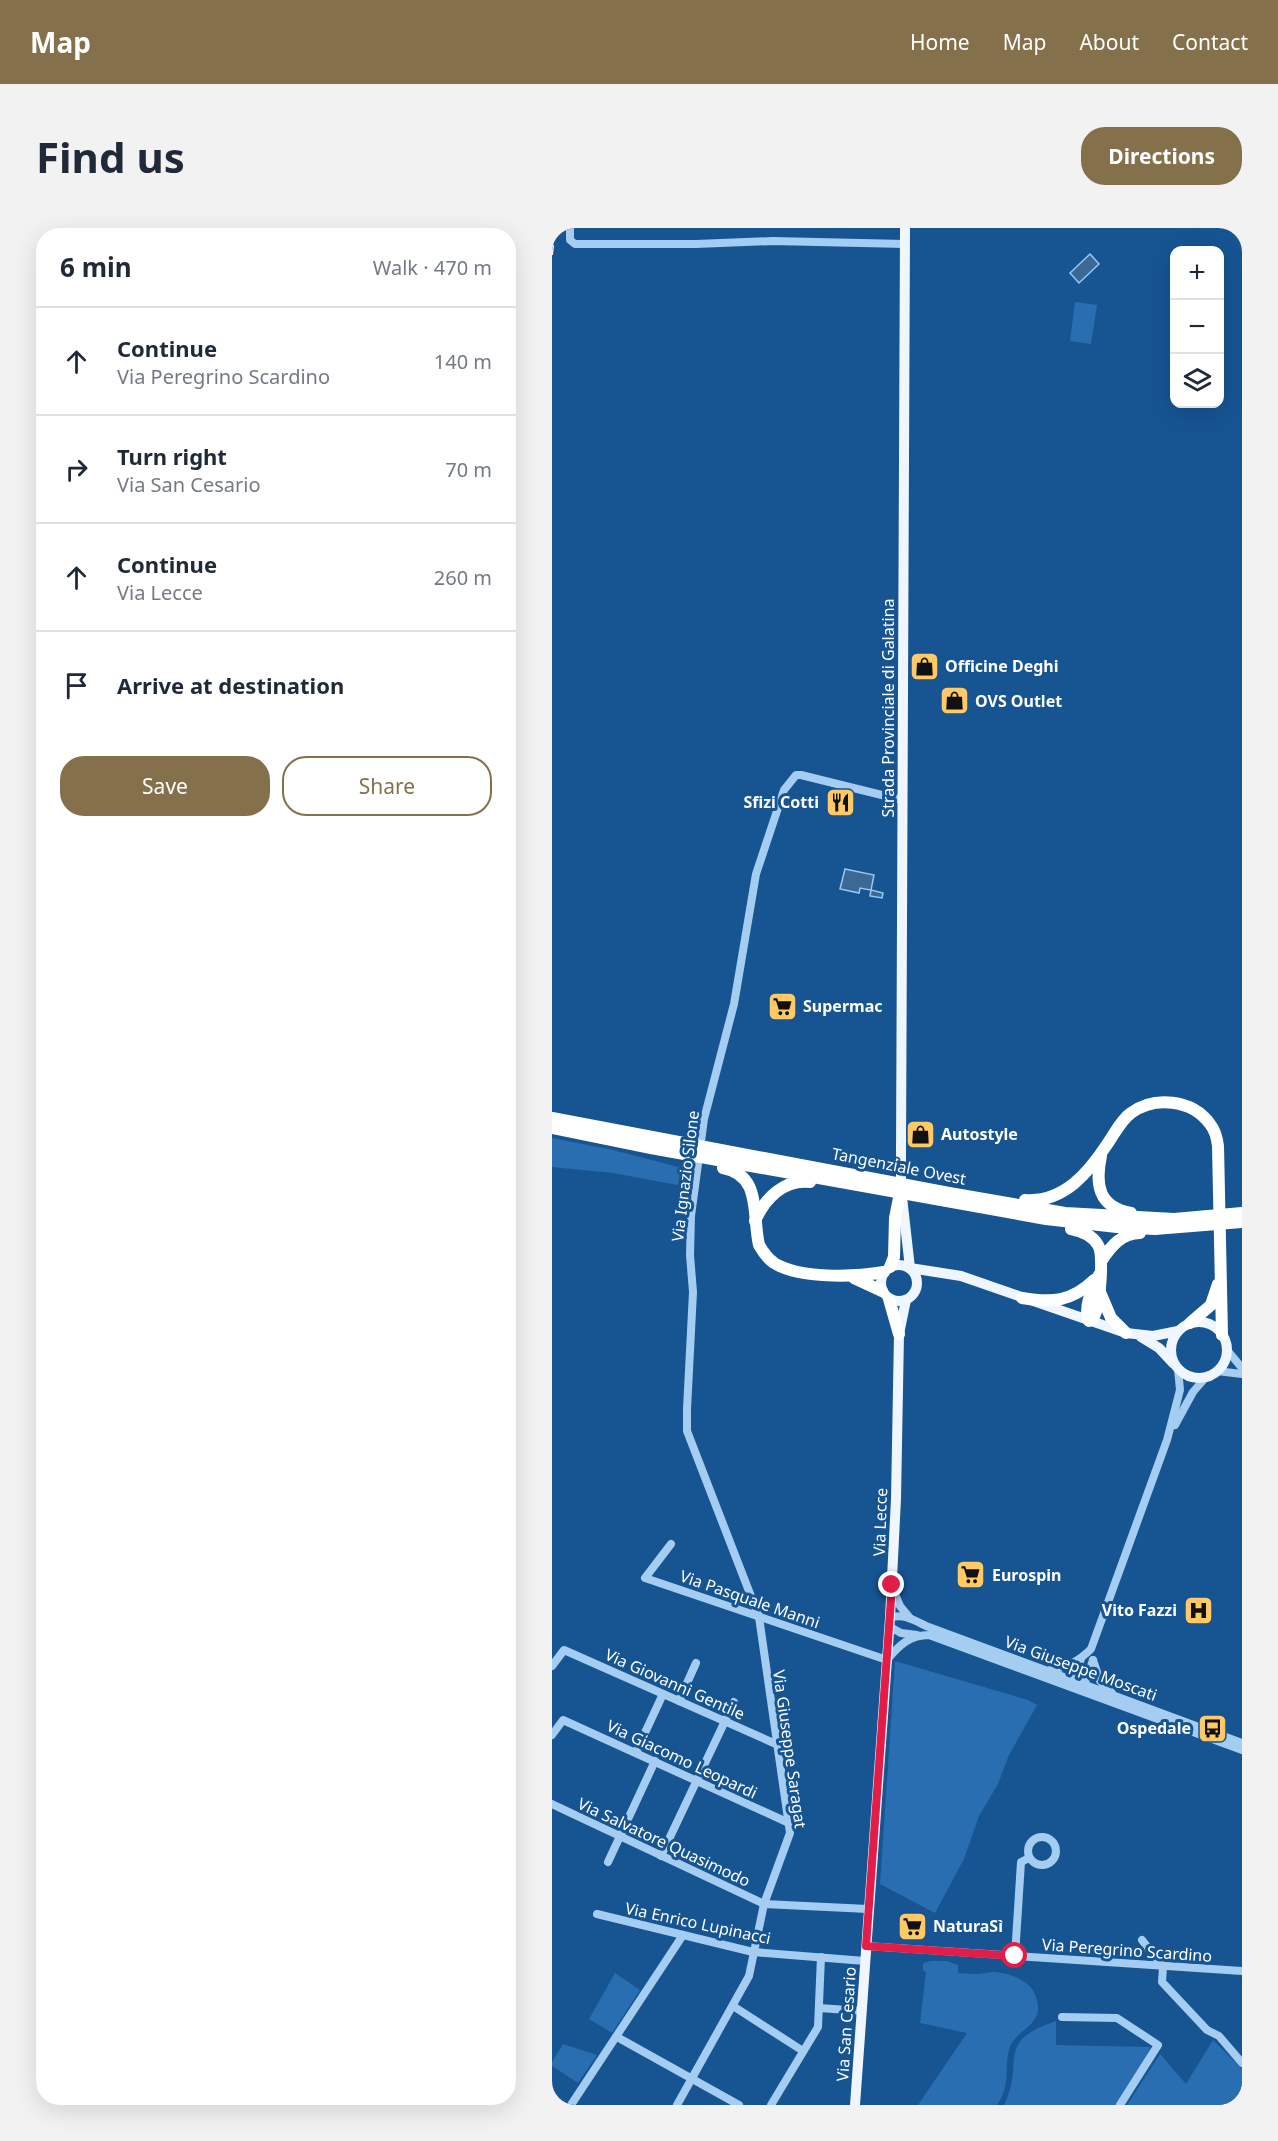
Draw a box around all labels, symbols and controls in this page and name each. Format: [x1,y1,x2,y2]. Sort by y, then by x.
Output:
text: Map [30,23,91,61]
text: Home [910,28,970,56]
text: Map [1003,28,1046,56]
text: About [1079,28,1139,56]
text: Contact [1172,28,1248,56]
button: Directions [1081,127,1242,185]
text: Find us [36,128,185,185]
map controls [1170,246,1224,408]
button: + [1170,246,1224,300]
text: 6 min [60,249,132,285]
text: Walk · 470 m [373,254,492,281]
button: − [1170,300,1224,354]
text: Continue [117,333,217,363]
icon: ahead [60,345,93,378]
text: 140 m [434,348,492,375]
button: layers [1170,354,1224,408]
text: Via Peregrino Scardino [117,363,330,390]
text: Turn right [117,441,227,471]
icon: right [60,453,93,486]
text: 70 m [445,456,492,483]
text: Via San Cesario [117,471,261,498]
text: Continue [117,549,217,579]
icon: ahead [60,561,93,594]
text: 260 m [434,564,492,591]
text: Via Lecce [117,579,203,606]
street label: Strada Provinciale di Galatina [877,599,899,818]
shop icon: Officine Deghi [908,650,940,682]
place label: Officine Deghi [945,655,1059,677]
icon: arrive [60,669,93,702]
text: Arrive at destination [117,670,344,700]
shop icon: OVS Outlet [938,685,970,717]
place label: OVS Outlet [975,690,1062,712]
button: Save [60,756,270,816]
button: Share [282,756,492,816]
restaurant icon: Sfizi Cotti [824,786,856,818]
place label: Sfizi Cotti [743,791,819,813]
supermarket icon: Supermac [766,990,798,1022]
place label: Supermac [803,995,882,1017]
street label: Via Ignazio Silone [666,1109,704,1243]
shop icon: Autostyle [904,1118,936,1150]
place label: Autostyle [941,1123,1018,1145]
street label: Tangenziale Ovest [830,1142,968,1190]
street label: Via Lecce [868,1487,892,1557]
supermarket icon: Eurospin [955,1559,987,1591]
place label: Eurospin [992,1564,1062,1586]
street label: Via Pasquale Manni [677,1565,823,1633]
route end [878,1571,904,1597]
hospital icon: Vito Fazzi [1182,1594,1214,1626]
place label: Vito Fazzi [1102,1599,1177,1621]
street label: Via Giuseppe Moscati [1002,1630,1160,1706]
street label: Via Giovanni Gentile [602,1643,748,1725]
street label: Via Giuseppe Saragat [768,1668,812,1830]
bus stop icon: Ospedale [1196,1712,1228,1744]
street label: Via Giacomo Leopardi [603,1714,761,1804]
place label: Ospedale [1117,1717,1191,1739]
street label: Via Salvatore Quasimodo [574,1792,754,1892]
street label: Via Enrico Lupinacci [623,1897,773,1949]
supermarket icon: NaturaSì [896,1910,928,1942]
place label: NaturaSì [933,1915,1003,1937]
street label: Via Peregrino Scardino [1041,1933,1213,1967]
route start [1001,1942,1027,1968]
street label: Via San Cesario [831,1966,861,2082]

